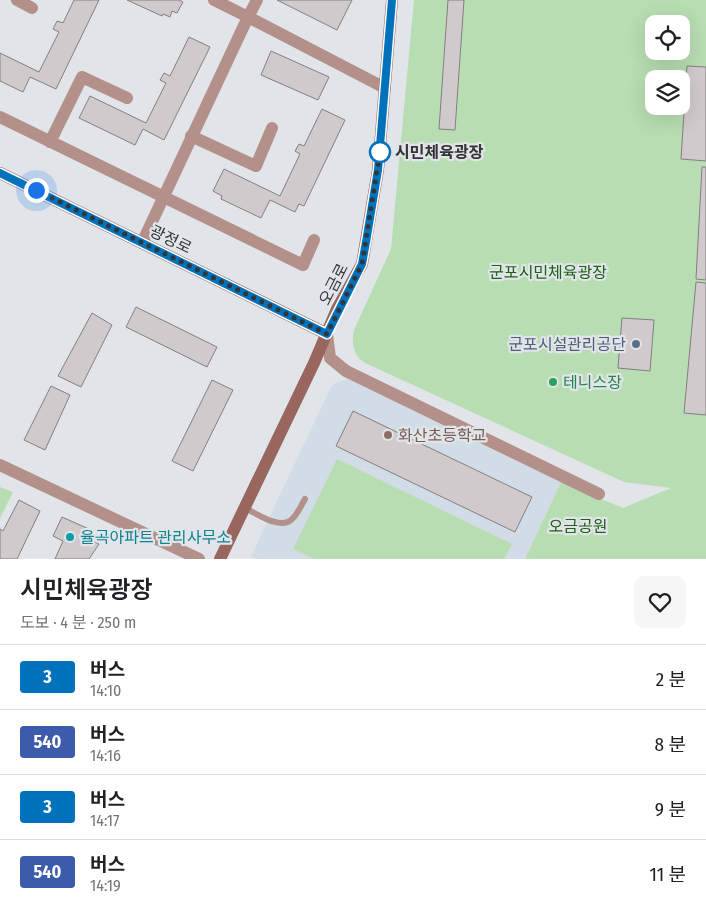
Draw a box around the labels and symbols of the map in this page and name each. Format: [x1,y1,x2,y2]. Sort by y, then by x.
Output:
marker: 시민체육광장 [369,141,391,163]
place label: 시민체육광장 [395,143,484,162]
your location [24,178,49,203]
street label: 광정로 [147,221,195,258]
street label: 오금로 [315,260,352,308]
park label: 군포시민체육광장 [489,263,607,282]
place label: 군포시설관리공단 [508,335,626,354]
marker: 군포시설관리공단 [630,338,642,350]
place label: 테니스장 [563,373,622,392]
marker: 테니스장 [547,376,559,388]
place label: 화산초등학교 [398,426,486,445]
marker: 화산초등학교 [382,429,394,441]
park label: 오금공원 [549,517,607,536]
place label: 율곡아파트 관리사무소 [80,528,231,547]
marker: 율곡아파트 관리사무소 [64,531,76,543]

